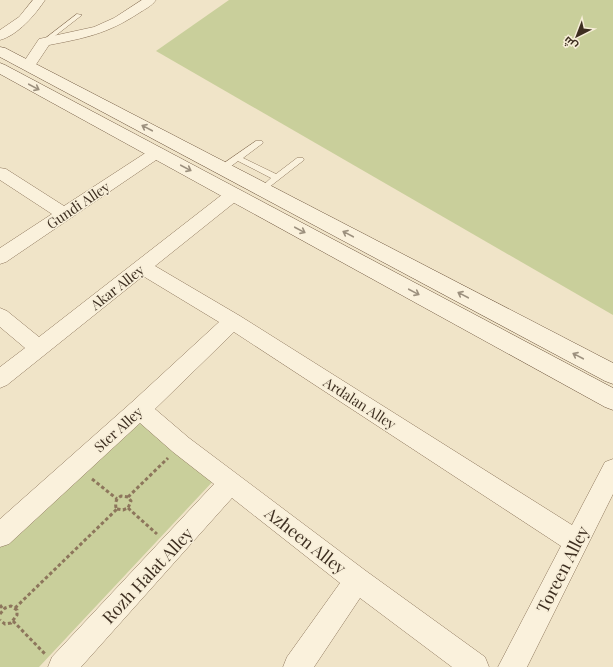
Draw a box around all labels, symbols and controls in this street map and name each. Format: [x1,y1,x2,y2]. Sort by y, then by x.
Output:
north arrow [557,16,597,56]
text: ش [560,34,580,54]
one-way arrow [28,83,40,91]
one-way arrow [141,124,153,131]
one-way arrow [179,165,191,173]
street label: Gundi Alley [43,177,113,233]
one-way arrow [294,227,306,235]
one-way arrow [343,230,355,238]
street label: Akar Alley [86,260,148,314]
one-way arrow [408,289,420,296]
one-way arrow [458,291,470,298]
one-way arrow [573,351,585,359]
street label: Ardalan Alley [319,372,400,434]
street label: Ster Alley [90,402,146,456]
street label: Azheen Alley [260,501,351,579]
street label: Toreen Alley [531,521,593,616]
street label: Rozh Halat Alley [97,522,198,628]

